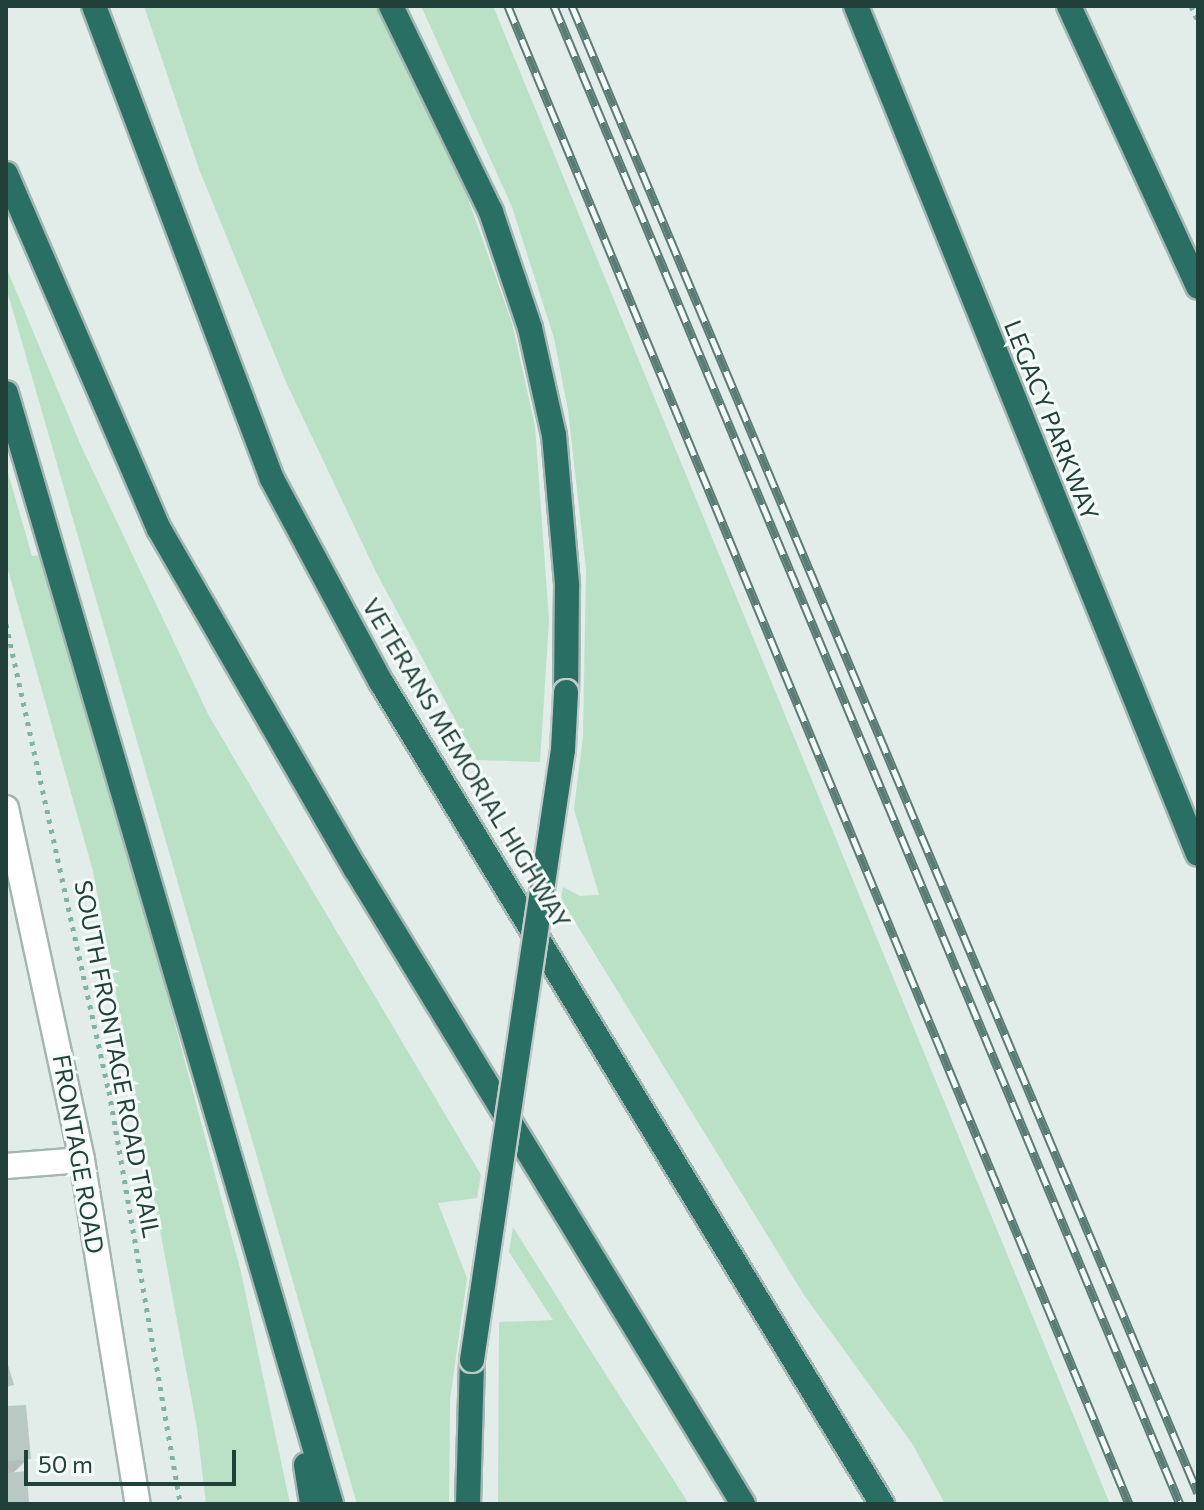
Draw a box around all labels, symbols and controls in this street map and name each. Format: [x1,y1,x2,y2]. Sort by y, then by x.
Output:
street label: LEGACY PARKWAY [999,316,1105,524]
street label: VETERANS MEMORIAL HIGHWAY [357,593,577,933]
street label: SOUTH FRONTAGE ROAD TRAIL [69,878,167,1240]
street label: FRONTAGE ROAD [47,1052,111,1256]
scale bar [28,1434,240,1484]
text: 50 m [38,1449,93,1478]

